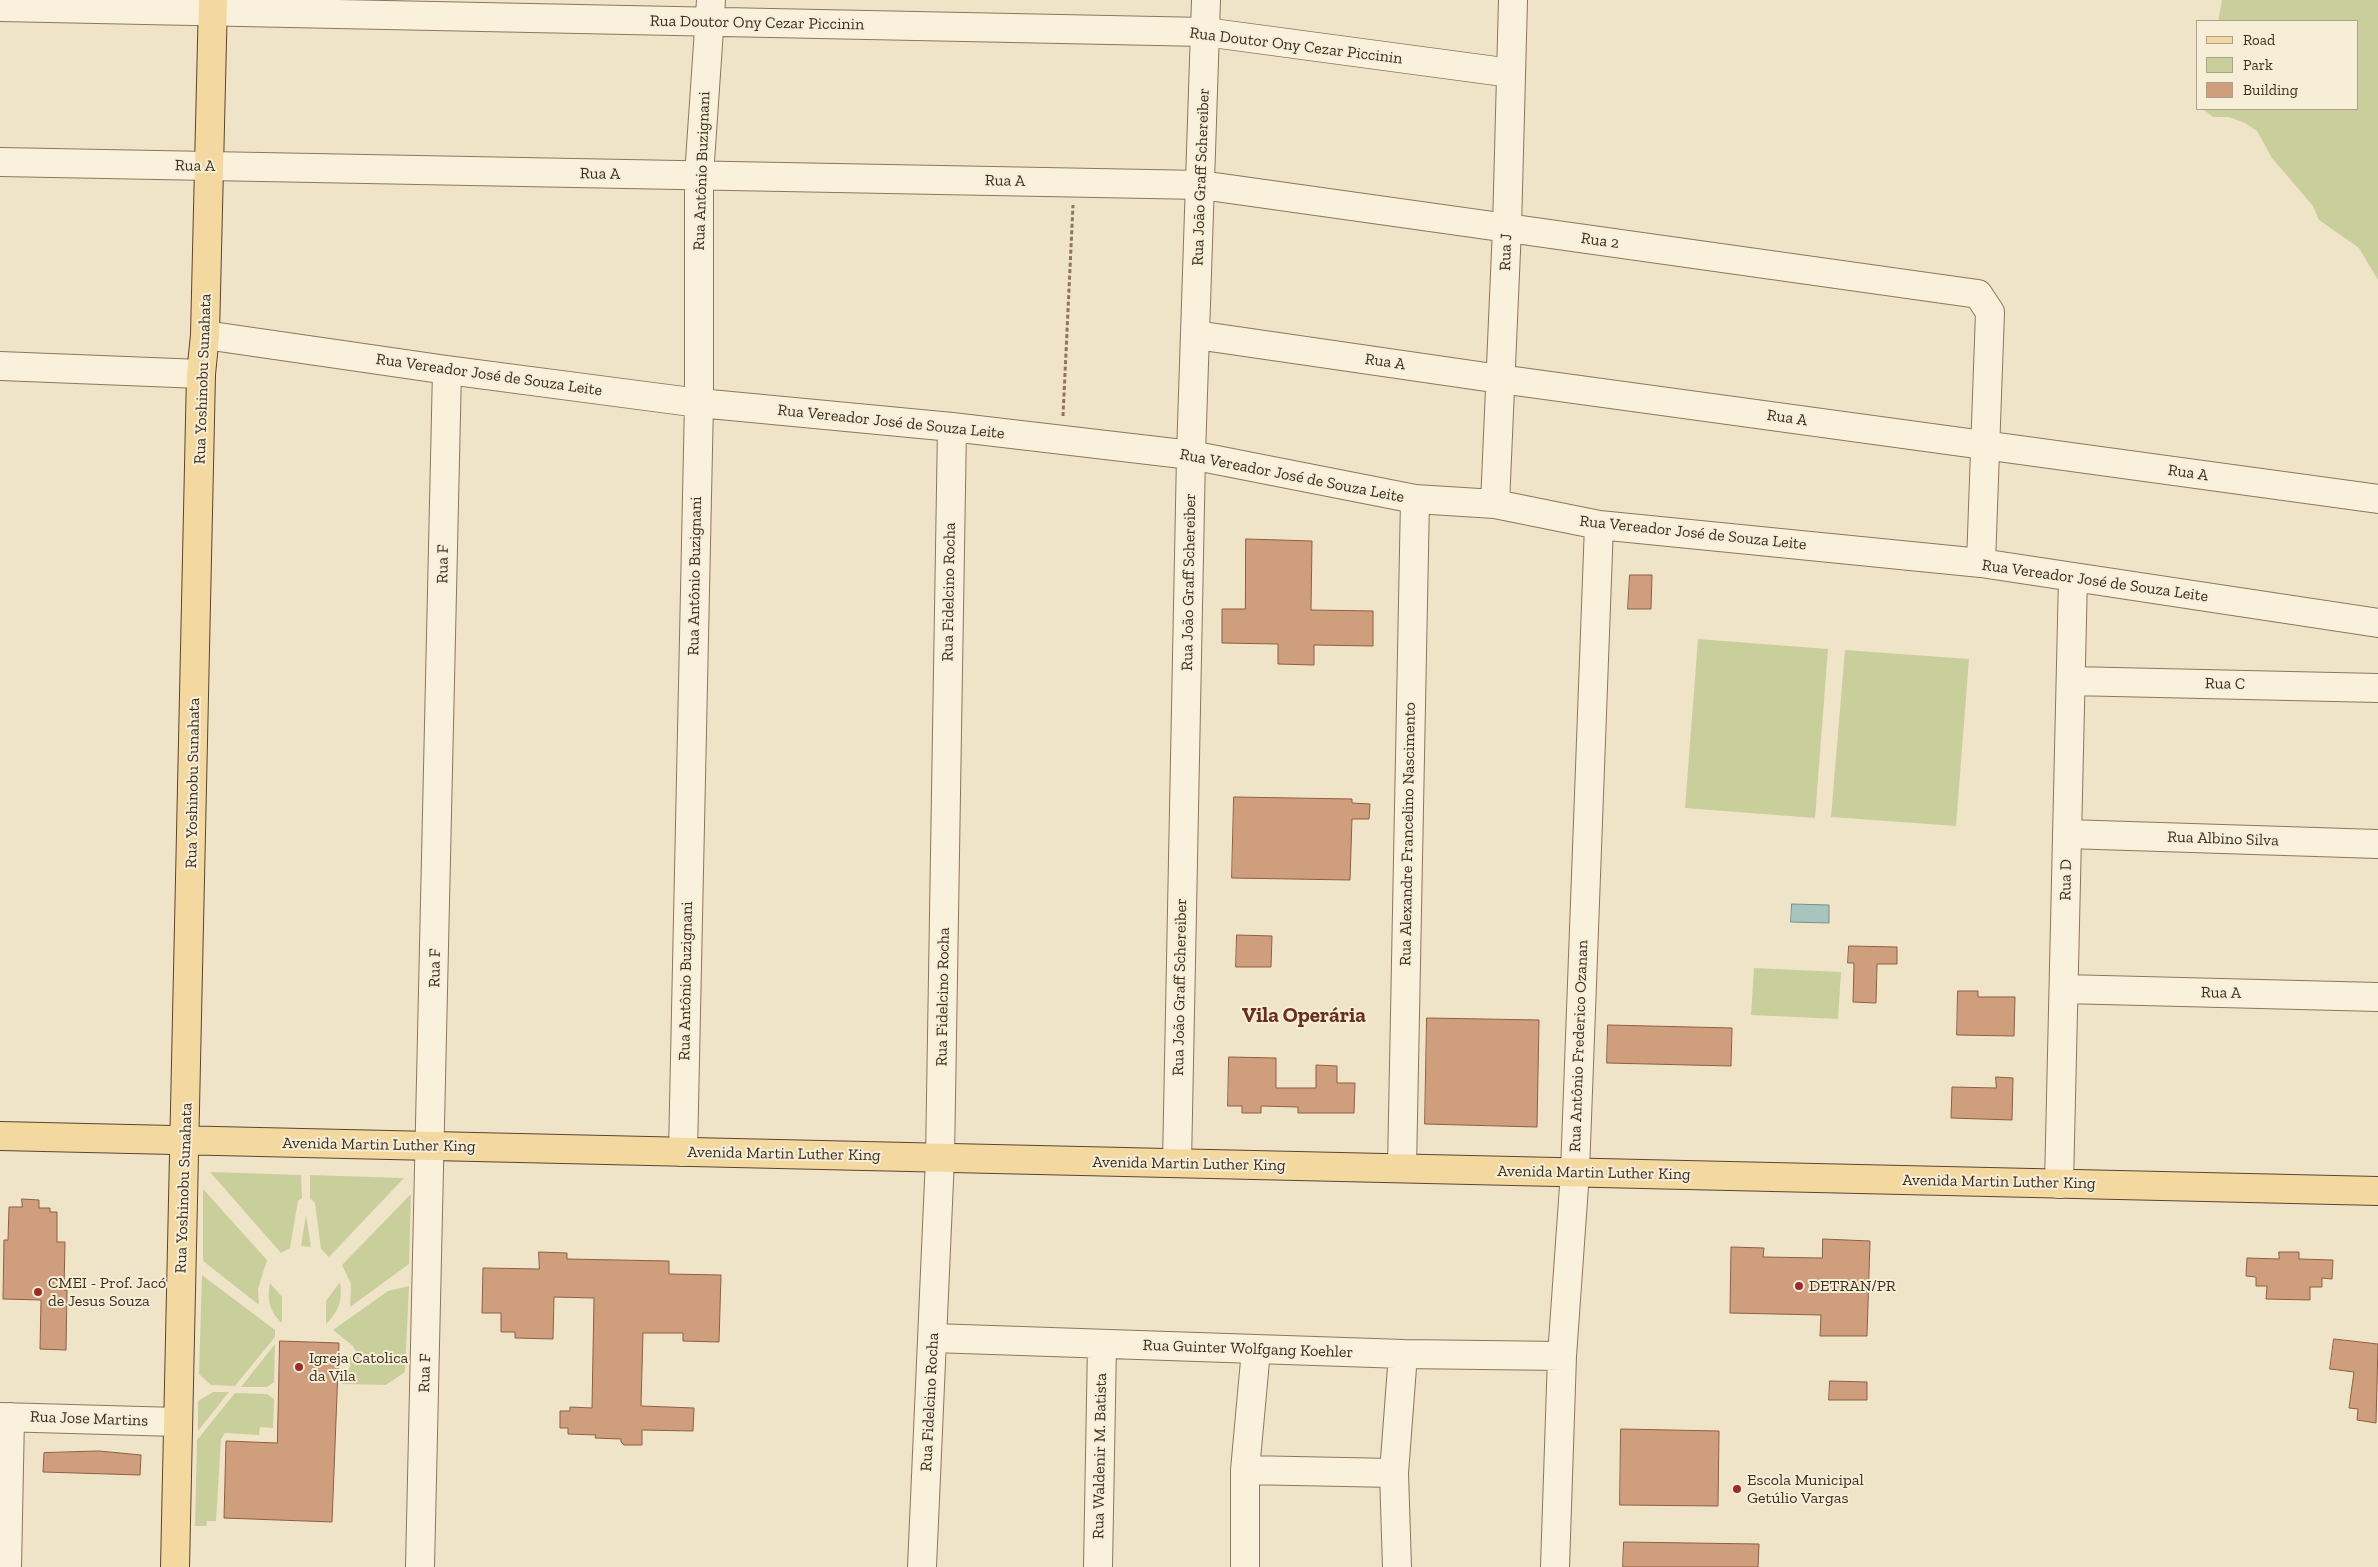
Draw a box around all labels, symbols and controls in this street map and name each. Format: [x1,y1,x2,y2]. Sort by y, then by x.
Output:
street label: Rua Doutor Ony Cezar Piccinin [650,12,864,34]
legend [2196,20,2358,110]
street label: Rua Doutor Ony Cezar Piccinin [1188,23,1404,69]
text: Road [2243,31,2275,49]
text: Park [2243,56,2273,74]
text: Building [2243,81,2298,99]
street label: Rua João Graff Schereiber [1188,88,1214,266]
street label: Rua Antônio Buzignani [690,91,714,251]
street label: Rua A [175,156,215,176]
street label: Rua A [580,164,620,184]
street label: Rua A [985,171,1025,191]
street label: Rua 2 [1580,229,1620,253]
street label: Rua J [1496,233,1516,271]
street label: Rua Yoshinobu Sunahata [190,293,216,465]
street label: Rua Vereador José de Souza Leite [375,350,603,400]
street label: Rua A [1364,350,1406,374]
street label: Rua Vereador José de Souza Leite [777,401,1005,443]
street label: Rua A [1766,406,1808,430]
street label: Rua Vereador José de Souza Leite [1178,445,1406,507]
street label: Rua A [2167,461,2209,485]
street label: Rua João Graff Schereiber [1178,493,1200,671]
street label: Rua Antônio Buzignani [684,496,706,656]
street label: Rua Vereador José de Souza Leite [1579,512,1807,554]
street label: Rua Fidelcino Rocha [938,522,960,662]
street label: Rua F [433,544,453,584]
street label: Rua Vereador José de Souza Leite [1981,556,2209,606]
street label: Rua C [2205,674,2245,694]
street label: Rua Yoshinobu Sunahata [182,697,204,869]
street label: Rua Alexandre Francelino Nascimento [1396,702,1420,966]
street label: Rua Albino Silva [2167,827,2279,851]
street label: Rua D [2056,859,2076,901]
street label: Rua João Graff Schereiber [1169,898,1191,1076]
street label: Rua Antônio Buzignani [675,901,697,1061]
street label: Rua Fidelcino Rocha [932,927,954,1067]
street label: Rua Antônio Frederico Ozanan [1566,940,1592,1152]
street label: Rua F [425,948,445,988]
street label: Rua A [2201,983,2241,1003]
district label: Vila Operária [1242,1003,1366,1029]
street label: Rua Yoshinobu Sunahata [171,1102,197,1274]
street label: Avenida Martin Luther King [282,1134,476,1156]
street label: Avenida Martin Luther King [687,1143,881,1165]
street label: Avenida Martin Luther King [1092,1153,1286,1175]
street label: Avenida Martin Luther King [1497,1162,1691,1184]
street label: Avenida Martin Luther King [1902,1171,2096,1193]
place label: CMEI - Prof. Jacó de Jesus Souza [48,1273,166,1311]
place label: DETRAN/PR [1809,1276,1896,1296]
marker: DETRAN/PR [1793,1280,1805,1292]
marker: CMEI - Prof. Jacó de Jesus Souza [32,1286,44,1298]
street label: Rua Fidelcino Rocha [917,1332,943,1472]
street label: Rua Guinter Wolfgang Koehler [1142,1336,1354,1362]
place label: Igreja Catolica da Vila [309,1348,408,1386]
street label: Rua F [415,1353,435,1393]
marker: Igreja Catolica da Vila [293,1361,305,1373]
street label: Rua Waldenir M. Batista [1089,1373,1111,1539]
street label: Rua Jose Martins [29,1407,149,1431]
place label: Escola Municipal Getúlio Vargas [1747,1470,1864,1508]
marker: Escola Municipal Getúlio Vargas [1731,1483,1743,1495]

